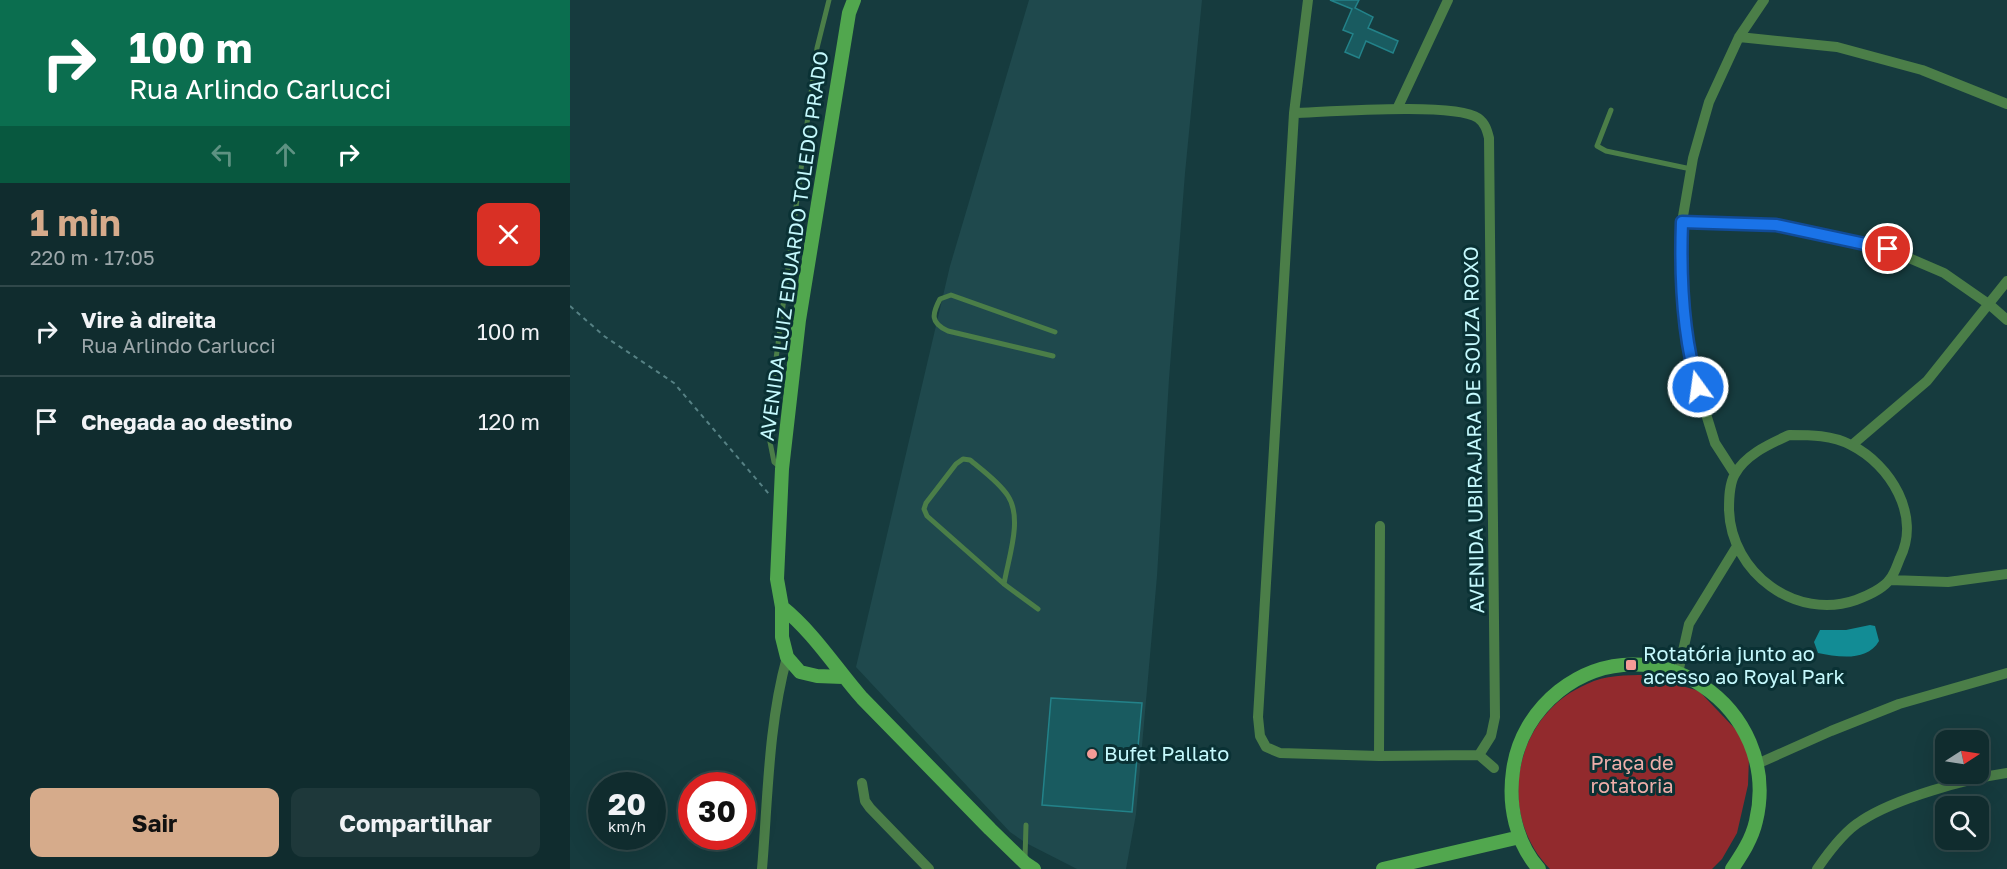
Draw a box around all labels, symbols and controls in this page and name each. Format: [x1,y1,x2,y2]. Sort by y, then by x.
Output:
text: 100 m [129,22,252,72]
icon: right [30,24,108,102]
street label: AVENIDA LUIZ EDUARDO TOLEDO PRADO [754,49,832,442]
text: Rua Arlindo Carlucci [129,73,392,105]
icon: left [206,138,239,171]
icon: ahead [269,138,302,171]
icon: right [332,138,365,171]
text: 1 min [30,201,121,244]
button: close [477,203,540,266]
pin [1862,223,1913,274]
icon: arrive [1871,232,1904,265]
text: 220 m · 17:05 [30,245,155,269]
street label: AVENIDA UBIRAJARA DE SOUZA ROXO [1458,246,1488,614]
text: Vire à direita [81,306,216,333]
icon: right [30,315,63,348]
text: 100 m [477,318,540,345]
text: Rua Arlindo Carlucci [81,333,276,357]
position arrow [1666,355,1730,419]
icon: arrive [30,405,63,438]
text: Chegada ao destino [81,408,293,435]
text: 120 m [478,408,540,435]
place label: Rotatória junto ao acesso ao Royal Park [1643,641,1845,688]
marker: Rotatória junto ao acesso ao Royal Park [1624,658,1638,672]
north arrow [1935,730,1989,784]
map controls [1935,730,1989,850]
place label: Bufet Pallato [1104,741,1229,765]
marker: Bufet Pallato [1085,747,1099,761]
park label: Praça de rotatoria [1590,750,1674,797]
speed limit sign: 30 [678,772,756,850]
text: 20 [608,786,646,822]
button: Sair [30,788,279,857]
button: Compartilhar [291,788,540,857]
button: search [1935,796,1989,850]
text: km/h [608,817,646,835]

